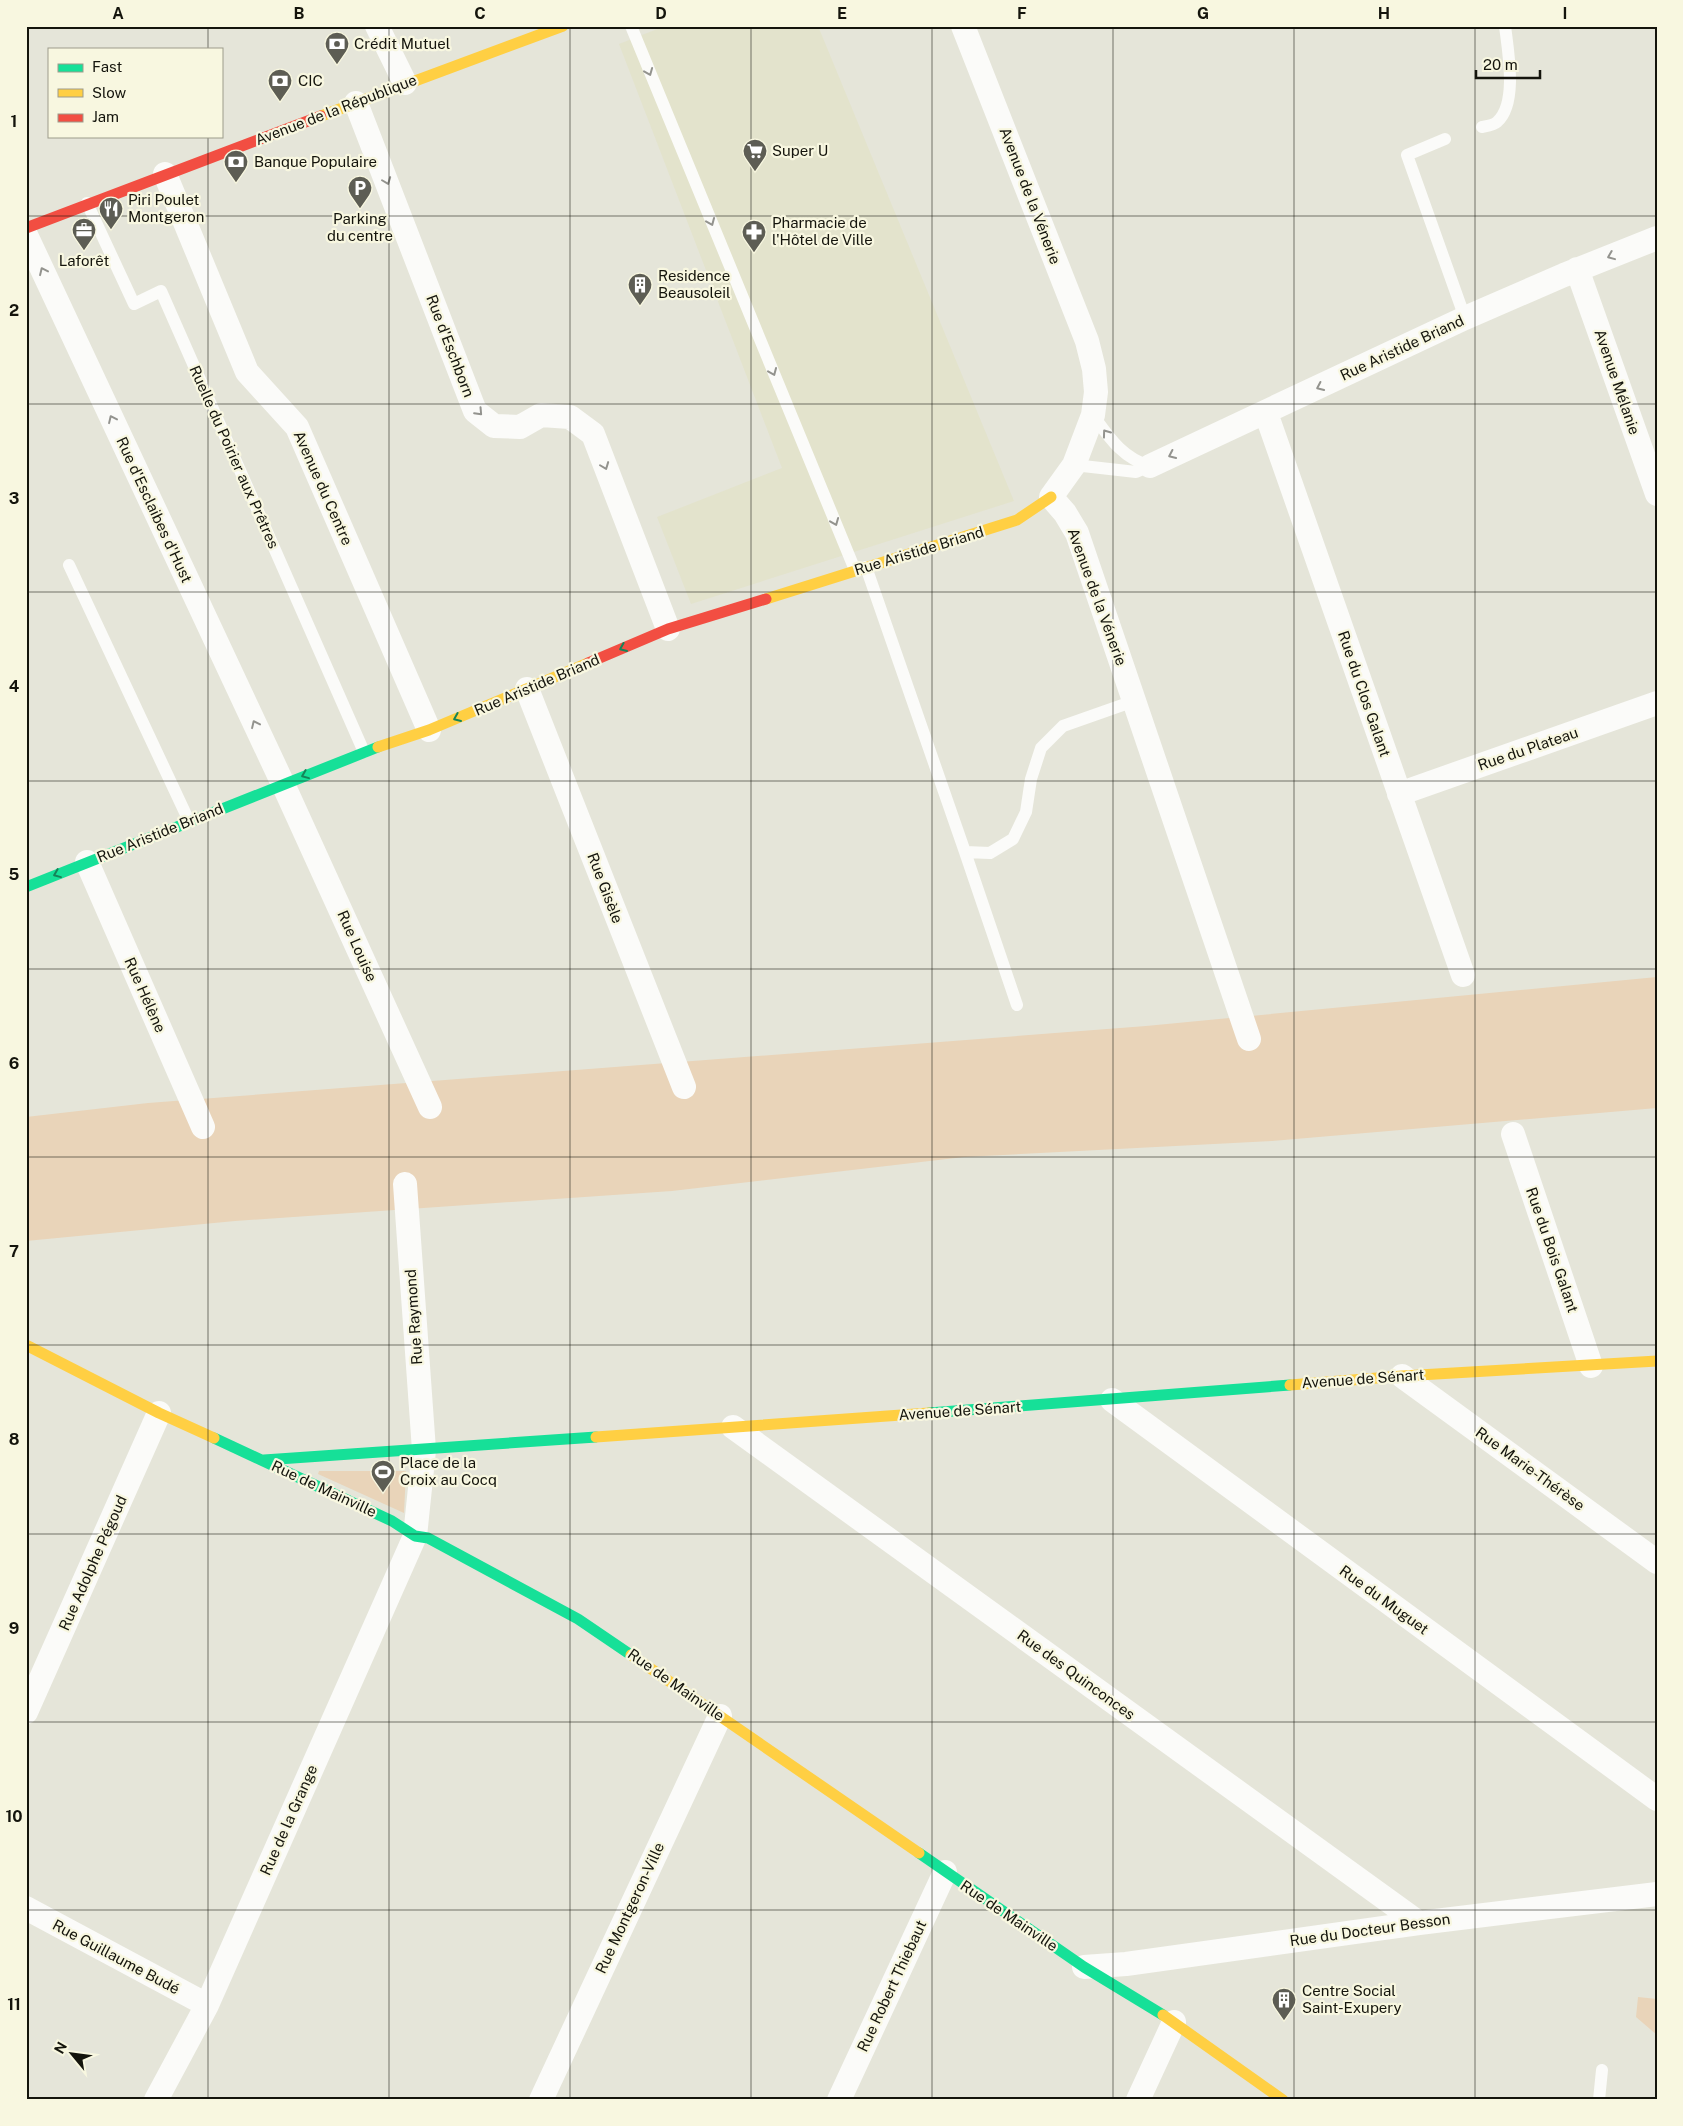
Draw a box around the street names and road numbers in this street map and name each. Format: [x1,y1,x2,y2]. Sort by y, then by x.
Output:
street label: Avenue de la République [253,71,419,148]
street label: Avenue de la Vénerie [997,125,1064,267]
street label: Rue d'Eschborn [423,292,478,400]
street label: Rue Aristide Briand [1337,311,1466,384]
street label: Avenue Mélanie [1591,327,1643,437]
street label: Ruelle du Poirier aux Prêtres [186,363,283,551]
street label: Avenue du Centre [291,428,356,548]
street label: Rue d'Esclaibes d'Hust [113,434,196,586]
street label: Rue Aristide Briand [852,523,986,578]
street label: Avenue de la Vénerie [1065,526,1130,668]
street label: Rue du Clos Galant [1335,629,1394,759]
street label: Rue Aristide Briand [472,650,602,719]
street label: Rue du Plateau [1475,723,1580,774]
street label: Rue Aristide Briand [94,799,225,866]
street label: Rue Gisèle [584,850,627,926]
street label: Rue Louise [334,908,381,984]
street label: Rue Hélène [121,955,170,1035]
street label: Rue du Bois Galant [1523,1185,1582,1315]
street label: Rue Raymond [402,1269,425,1365]
street label: Avenue de Sénart [1301,1366,1425,1391]
street label: Avenue de Sénart [898,1398,1022,1423]
street label: Rue Marie-Thérèse [1472,1423,1588,1514]
street label: Rue de Mainville [269,1457,379,1520]
street label: Rue Adolphe Pégoud [55,1493,130,1633]
street label: Rue du Muguet [1337,1562,1432,1638]
street label: Rue des Quinconces [1014,1626,1138,1723]
street label: Rue de Mainville [625,1645,728,1724]
street label: Rue de la Grange [257,1762,321,1878]
street label: Rue Montgeron-Ville [592,1840,667,1976]
street label: Rue de Mainville [957,1877,1061,1954]
street label: Rue du Docteur Besson [1289,1910,1451,1949]
street label: Rue Guillaume Budé [50,1916,183,1997]
street label: Rue Robert Thiebaut [854,1917,930,2054]

